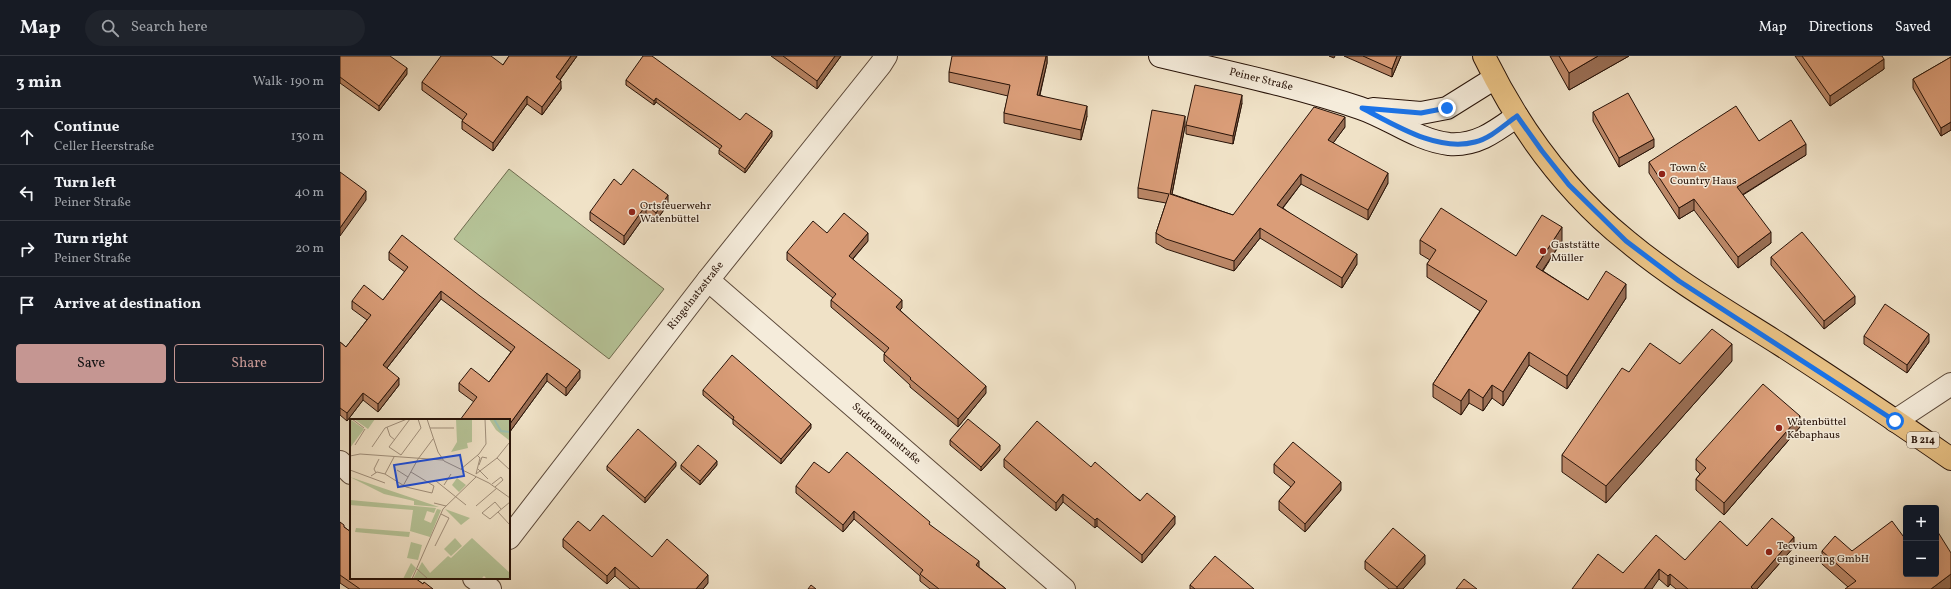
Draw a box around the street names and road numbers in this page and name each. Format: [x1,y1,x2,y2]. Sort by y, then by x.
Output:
street label: Peiner Straße [1228,65,1294,95]
street label: Ringelnatzstraße [664,259,728,333]
street label: Sudermannstraße [848,400,924,468]
road number: B 214 [1907,432,1939,448]

